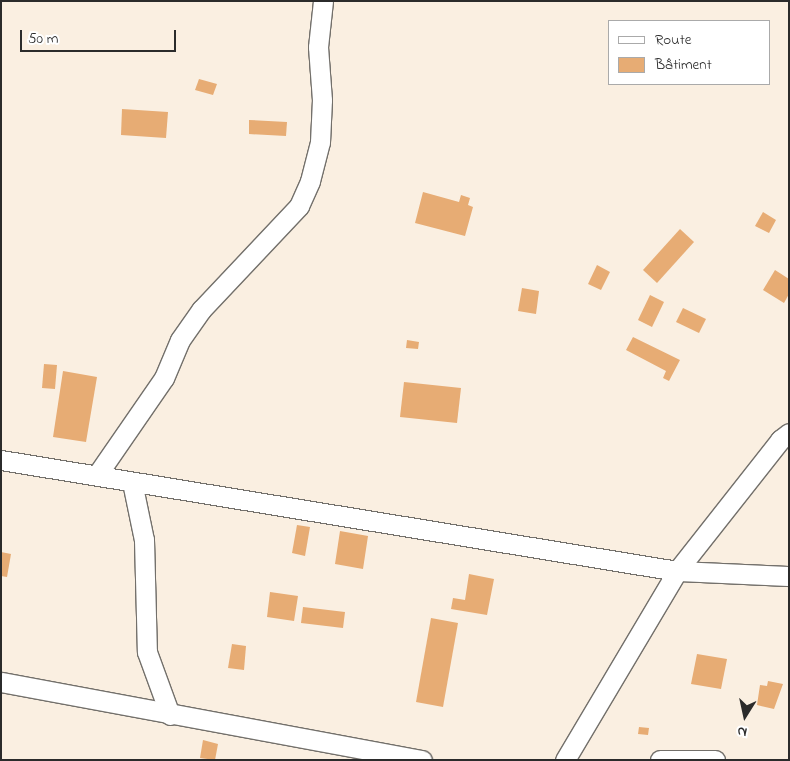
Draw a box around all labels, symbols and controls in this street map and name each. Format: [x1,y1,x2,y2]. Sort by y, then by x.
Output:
scale bar [22,20,179,52]
legend [608,20,770,85]
text: 50 m [28,28,58,50]
text: Route [655,29,691,51]
text: Bâtiment [655,54,712,76]
north arrow [720,691,770,741]
text: N [736,720,749,742]

